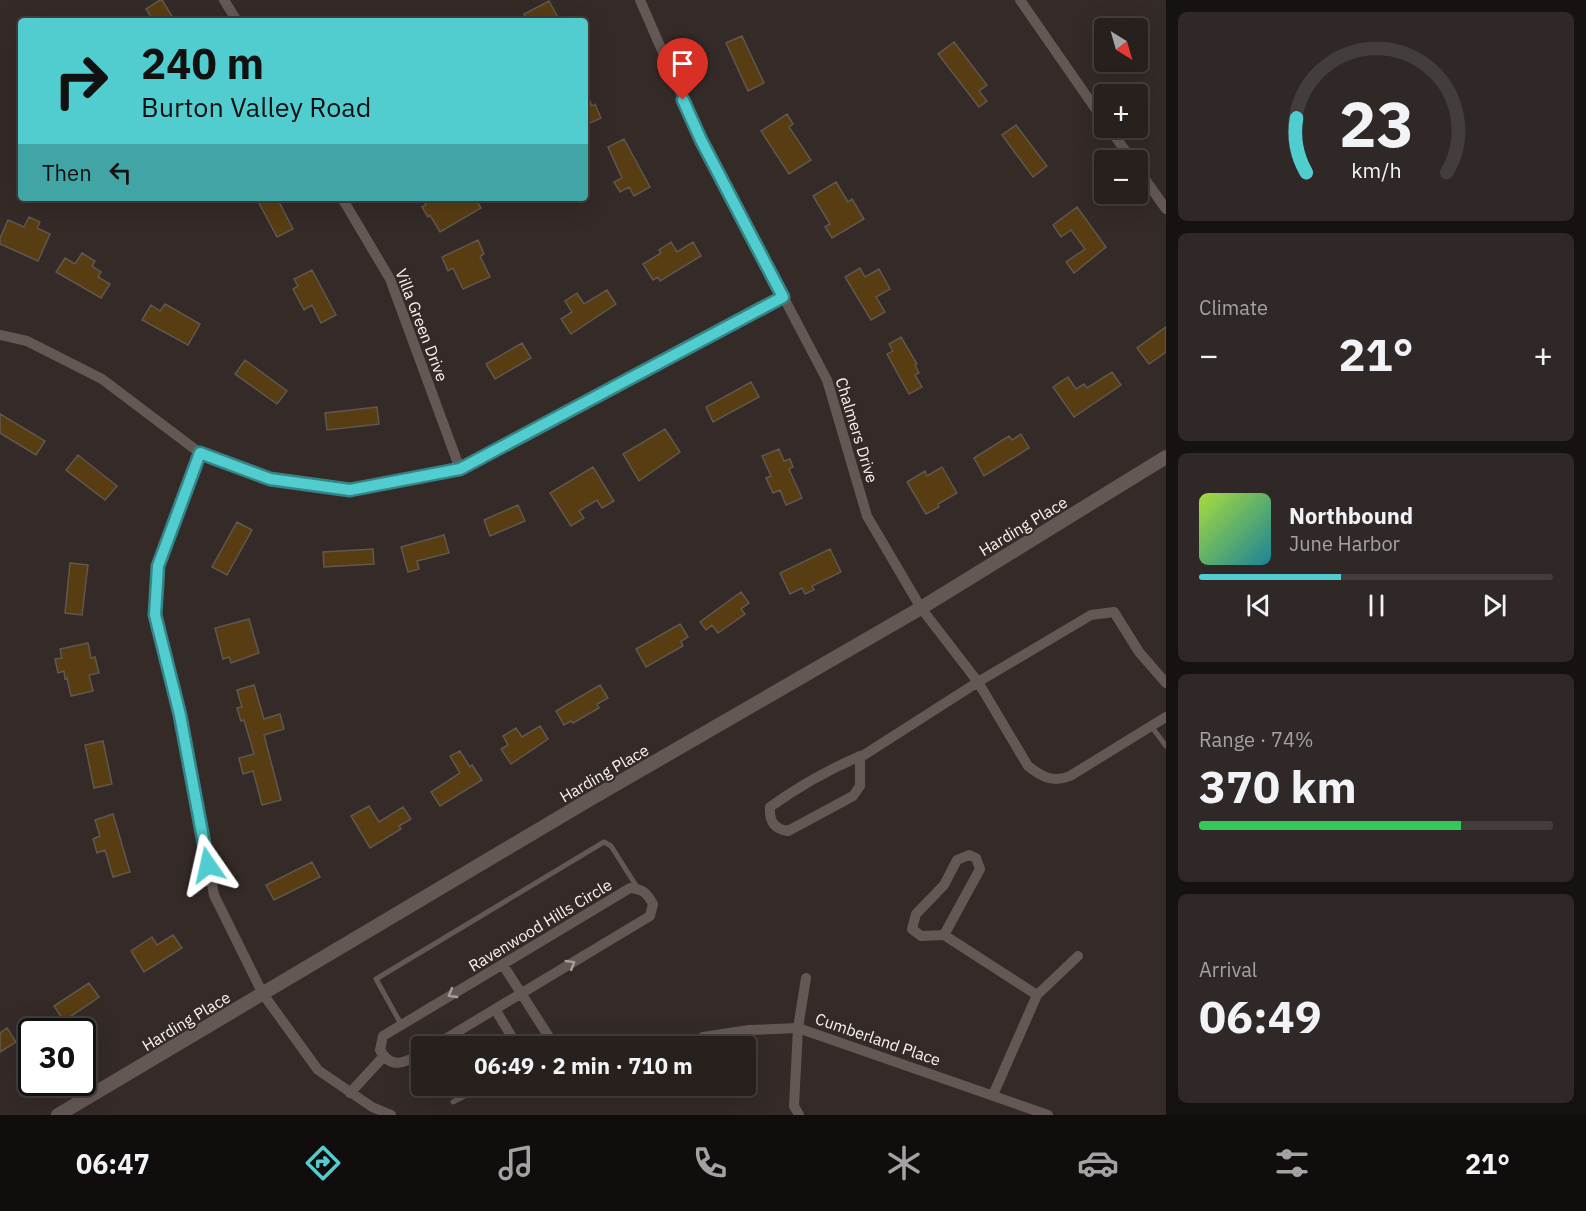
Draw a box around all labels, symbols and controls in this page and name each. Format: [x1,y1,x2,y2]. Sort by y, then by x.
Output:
north arrow [1094,18,1148,72]
map controls [1094,18,1148,204]
text: 240 m [141,36,264,91]
pin [657,38,708,100]
icon: right [42,42,120,120]
icon: arrive [666,47,699,80]
text: 23 [1339,83,1413,164]
button: + [1094,84,1148,138]
text: Burton Valley Road [141,89,371,124]
button: − [1094,150,1148,204]
icon: left [104,156,137,189]
text: km/h [1351,157,1401,185]
text: Then [42,158,92,187]
street label: Villa Green Drive [391,266,453,384]
text: Climate [1199,294,1268,321]
text: 21° [1338,325,1414,383]
text: − [1199,333,1219,376]
text: + [1533,333,1553,376]
street label: Chalmers Drive [831,375,883,485]
street label: Harding Place [975,492,1071,560]
text: Northbound [1289,501,1413,530]
text: June Harbor [1289,530,1400,557]
icon: previous [1242,589,1275,622]
icon: pause [1360,589,1393,622]
icon: next [1478,589,1511,622]
text: Range · 74% [1199,726,1314,753]
street label: Harding Place [556,739,652,807]
text: 370 km [1199,757,1357,815]
position arrow [176,833,240,897]
street label: Ravenwood Hills Circle [465,874,615,976]
text: Arrival [1199,956,1257,983]
one-way arrow [565,959,575,971]
street label: Harding Place [138,987,234,1055]
one-way arrow [448,987,458,999]
text: 06:49 [1199,987,1322,1045]
street label: Cumberland Place [813,1008,944,1070]
speed limit sign: 30 [18,1018,96,1096]
text: 06:49 · 2 min · 710 m [474,1051,693,1080]
icon: directions [302,1142,344,1184]
icon: music [495,1142,537,1184]
icon: phone [689,1142,731,1184]
icon: climate [883,1142,925,1184]
icon: car [1077,1142,1119,1184]
icon: filters [1271,1142,1313,1184]
text: 06:47 [76,1146,150,1181]
text: 21° [1465,1146,1510,1181]

